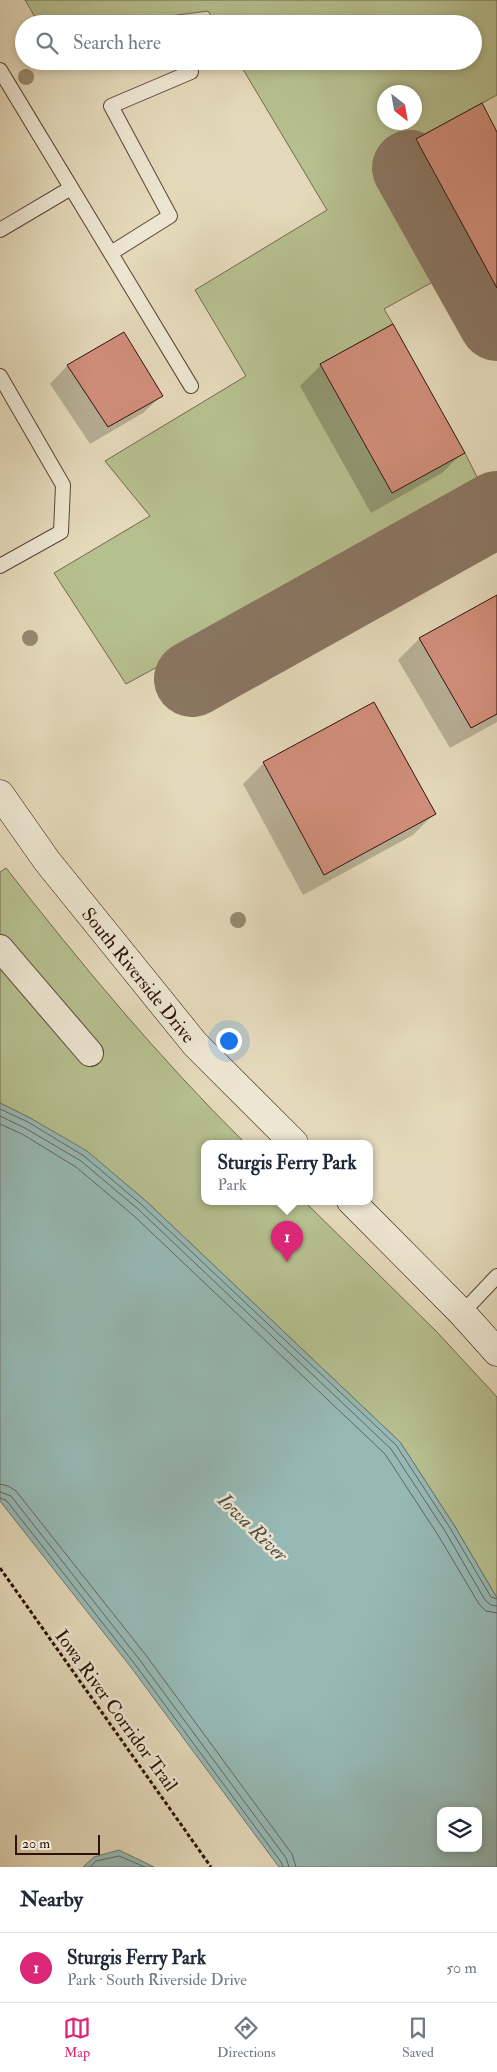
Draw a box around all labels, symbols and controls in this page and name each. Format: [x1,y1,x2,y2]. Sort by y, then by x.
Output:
search box [15,15,482,70]
icon: search [33,29,61,57]
text: Search here [73,31,161,55]
north arrow [377,85,422,130]
street label: South Riverside Drive [76,903,200,1048]
your location [216,1028,242,1054]
popup [201,1140,373,1205]
text: Sturgis Ferry Park [218,1151,356,1175]
text: Park [218,1175,247,1195]
pin: 1 [271,1221,303,1262]
water label: Iowa River [212,1487,294,1568]
street label: Iowa River Corridor Trail [49,1625,183,1796]
map controls [437,1807,482,1852]
button: layers [437,1807,482,1852]
scale bar [15,1832,100,1855]
text: 20 m [22,1835,50,1852]
text: Nearby [20,1886,83,1913]
text: Sturgis Ferry Park [67,1946,206,1970]
text: 1 [33,1958,39,1978]
text: 50 m [446,1958,477,1978]
text: Park · South Riverside Drive [67,1970,247,1990]
tab: Map [63,2014,91,2061]
tab: Directions [217,2014,276,2061]
tab: Saved [402,2014,434,2061]

